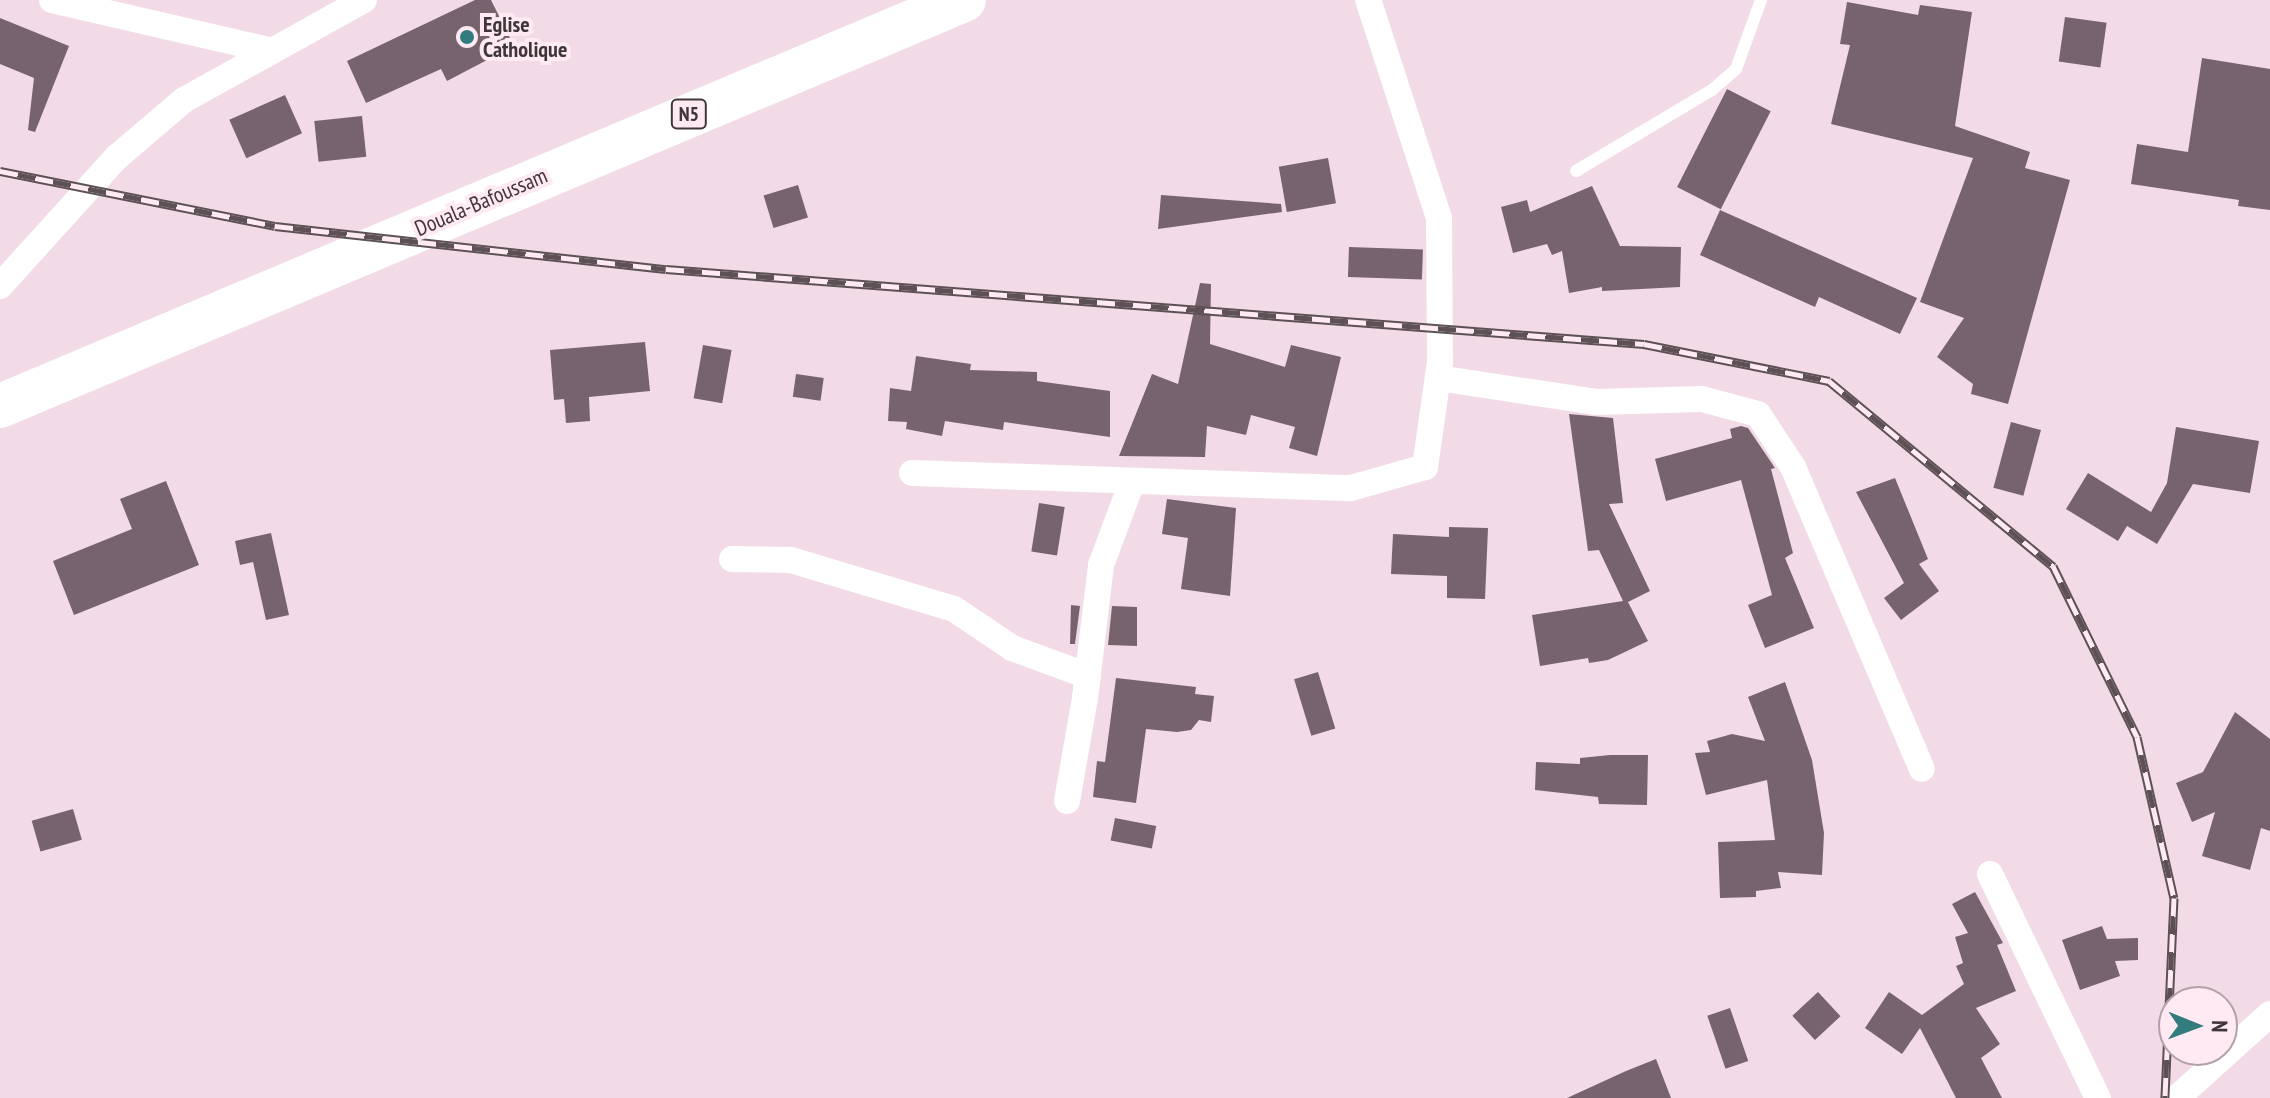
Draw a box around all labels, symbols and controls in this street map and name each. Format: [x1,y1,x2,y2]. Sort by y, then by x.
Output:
place label: Eglise Catholique [483,11,567,62]
marker: Eglise Catholique [458,28,476,46]
road number: N5 [669,98,709,130]
street label: Douala-Bafoussam [411,162,551,242]
north arrow [2158,986,2238,1066]
text: N [2206,1020,2234,1033]

